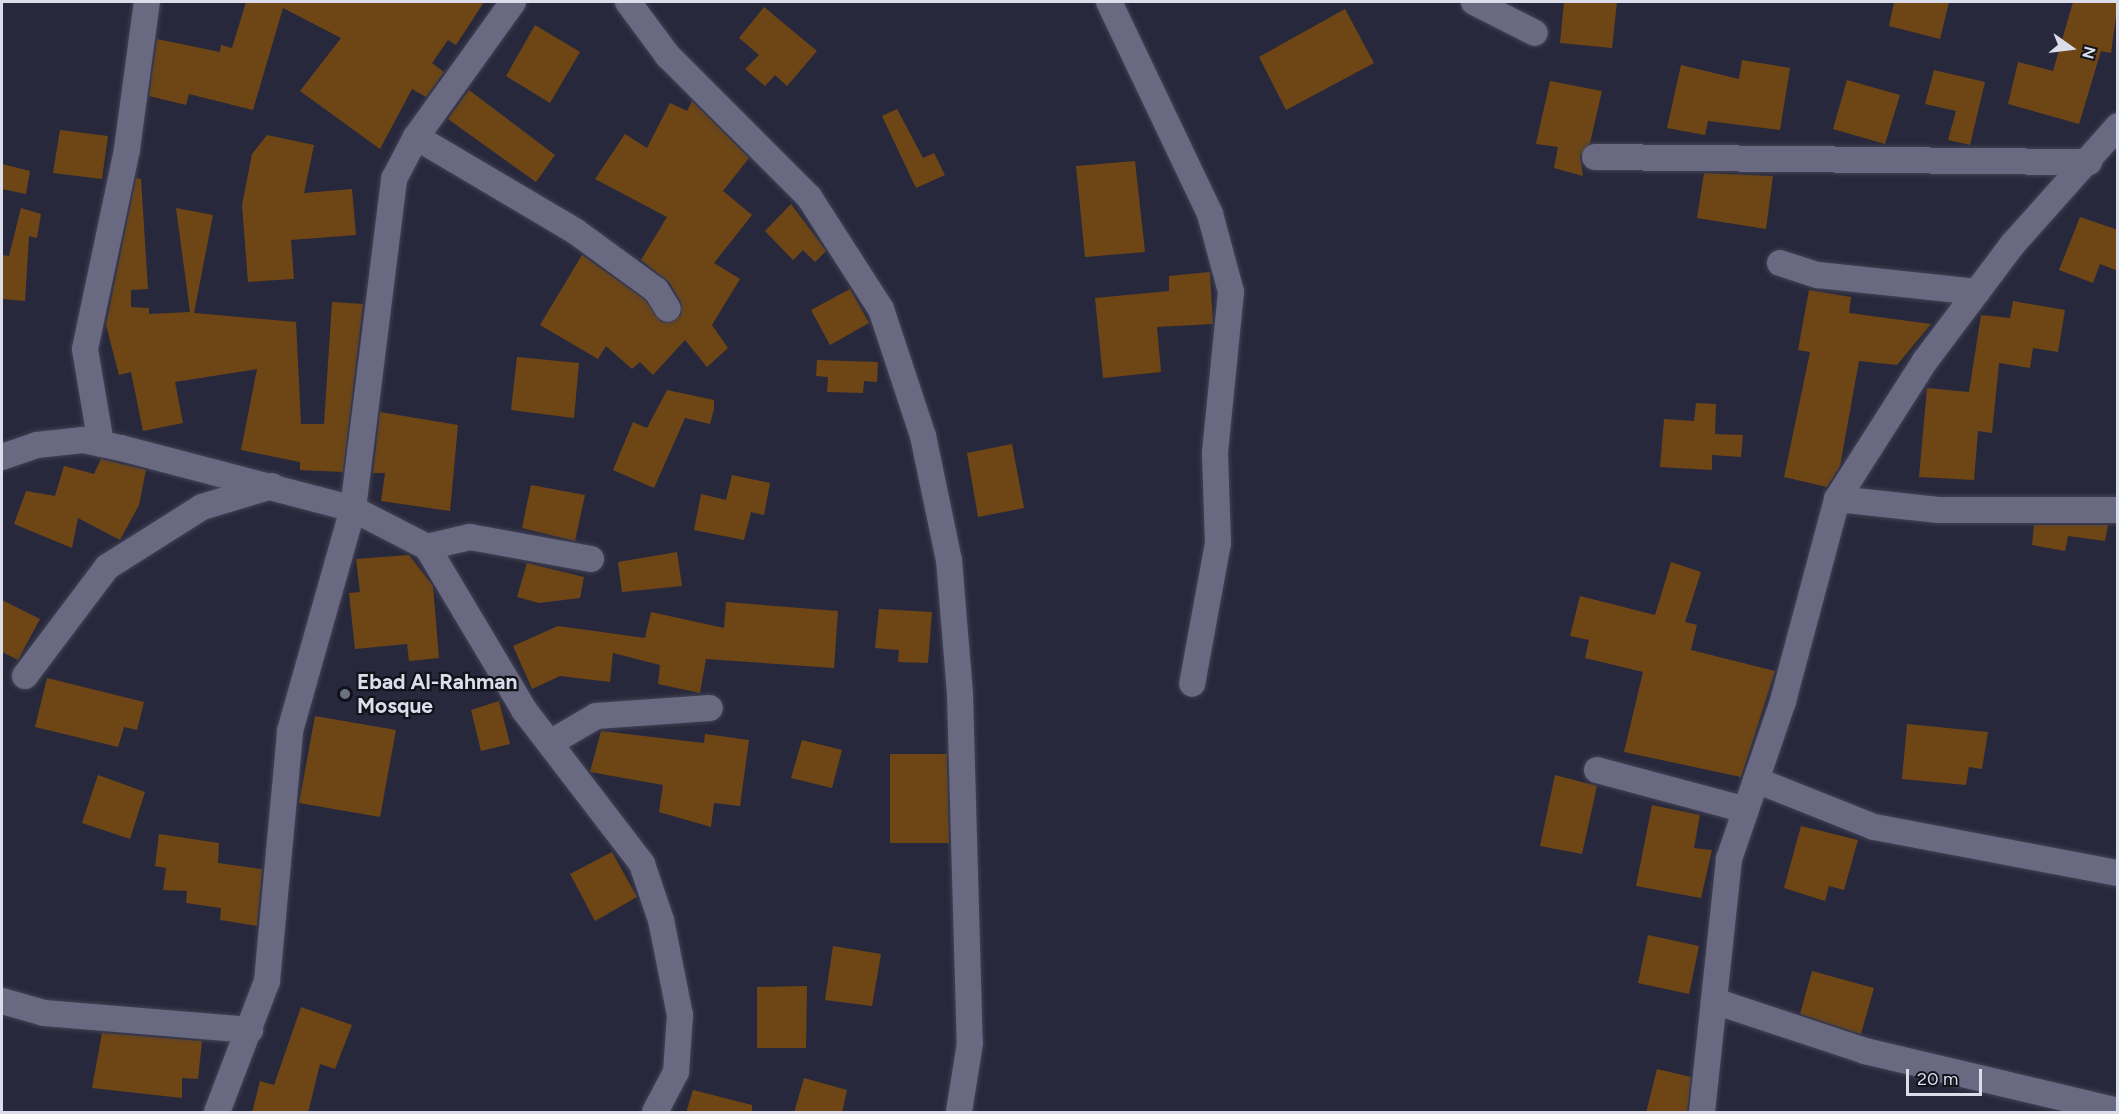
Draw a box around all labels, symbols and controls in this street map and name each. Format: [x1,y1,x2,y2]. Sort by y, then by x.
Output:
north arrow [2041,18,2101,78]
text: N [2078,44,2100,61]
place label: Ebad Al-Rahman Mosque [357,669,517,719]
marker: Ebad Al-Rahman Mosque [338,687,352,701]
scale bar [1909,1057,1986,1095]
text: 20 m [1917,1068,1958,1090]

